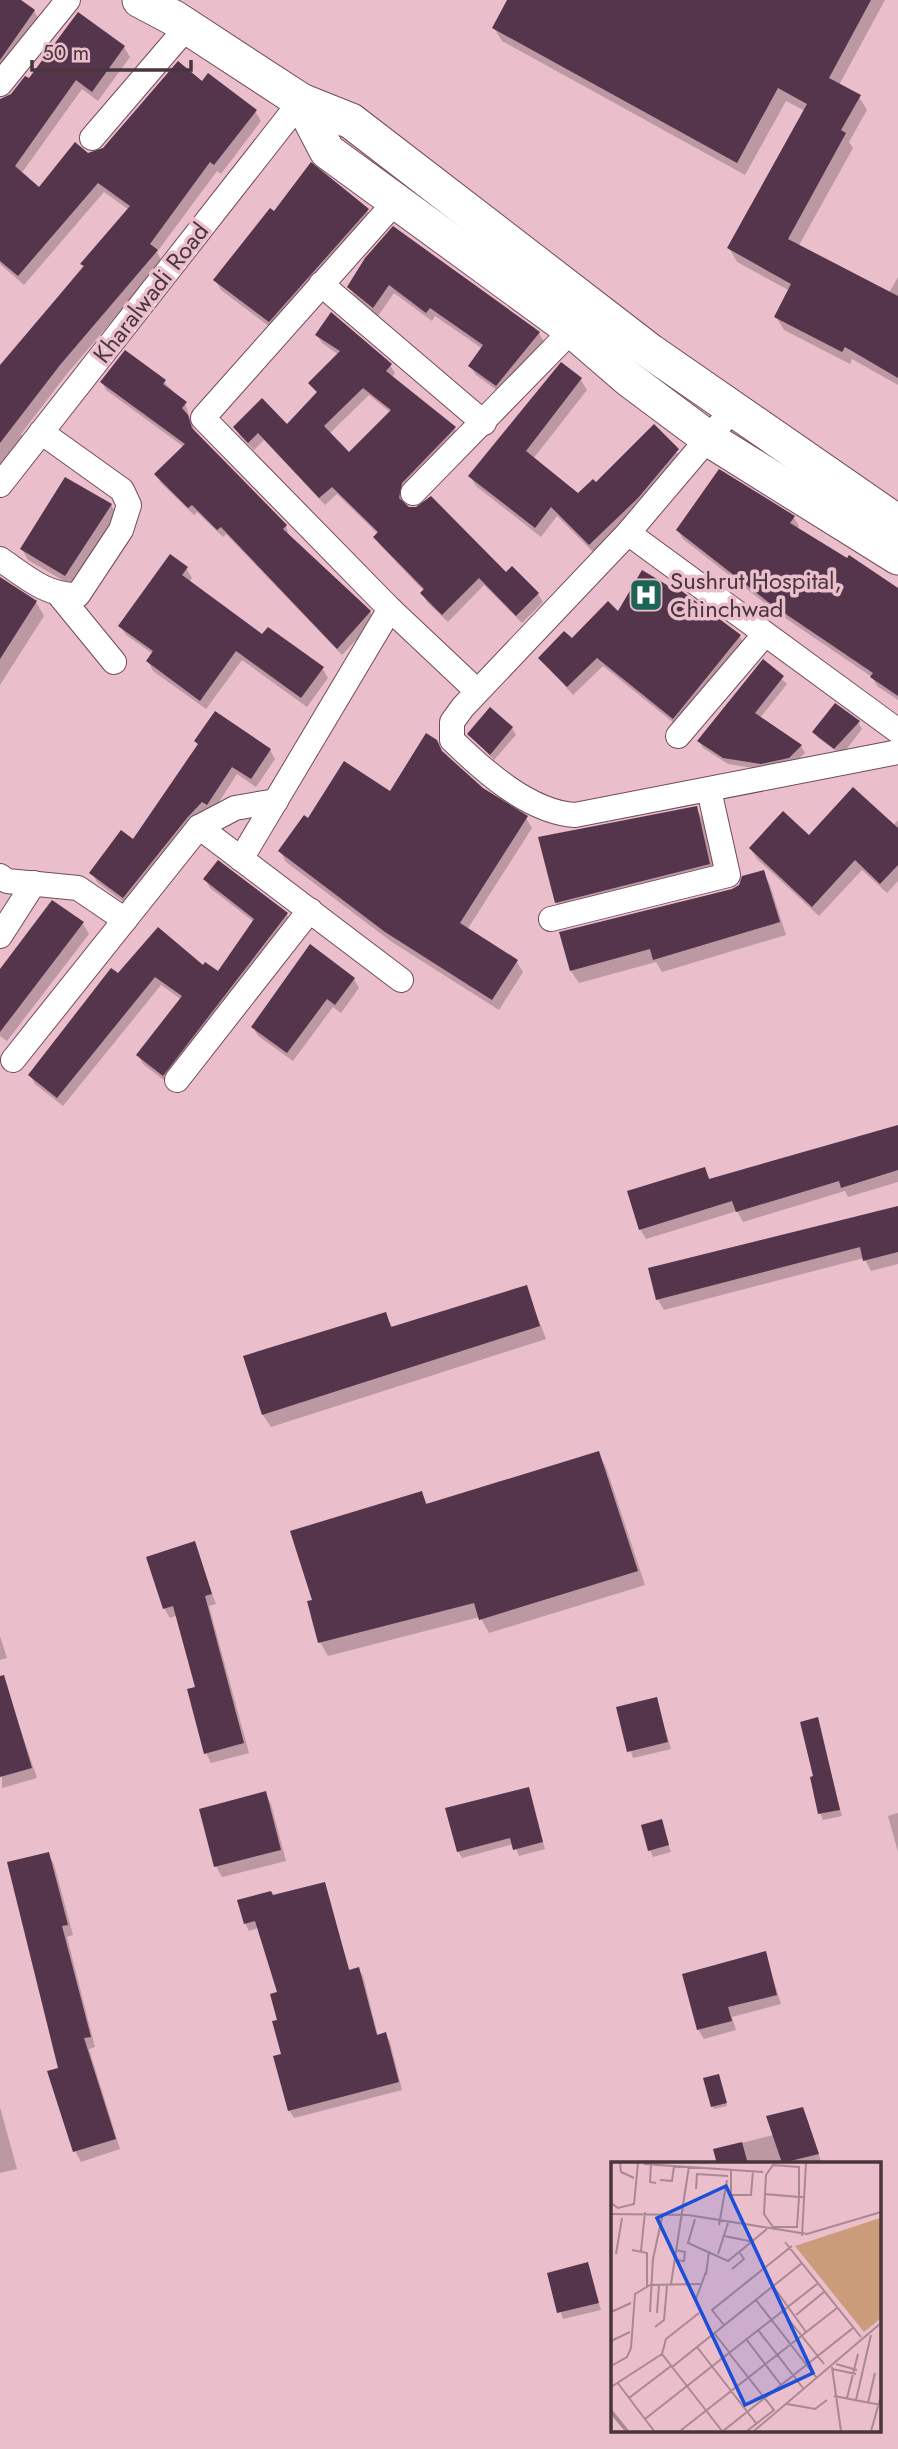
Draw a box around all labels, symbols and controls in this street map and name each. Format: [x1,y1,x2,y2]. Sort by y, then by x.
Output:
scale bar [32,28,191,72]
text: 50 m [42,38,89,68]
street label: Kharalwadi Road [85,215,217,370]
place label: Sushrut Hospital, Chinchwad [670,563,842,626]
hospital icon: Sushrut Hospital, Chinchwad [627,576,665,614]
inset map [611,2162,880,2432]

